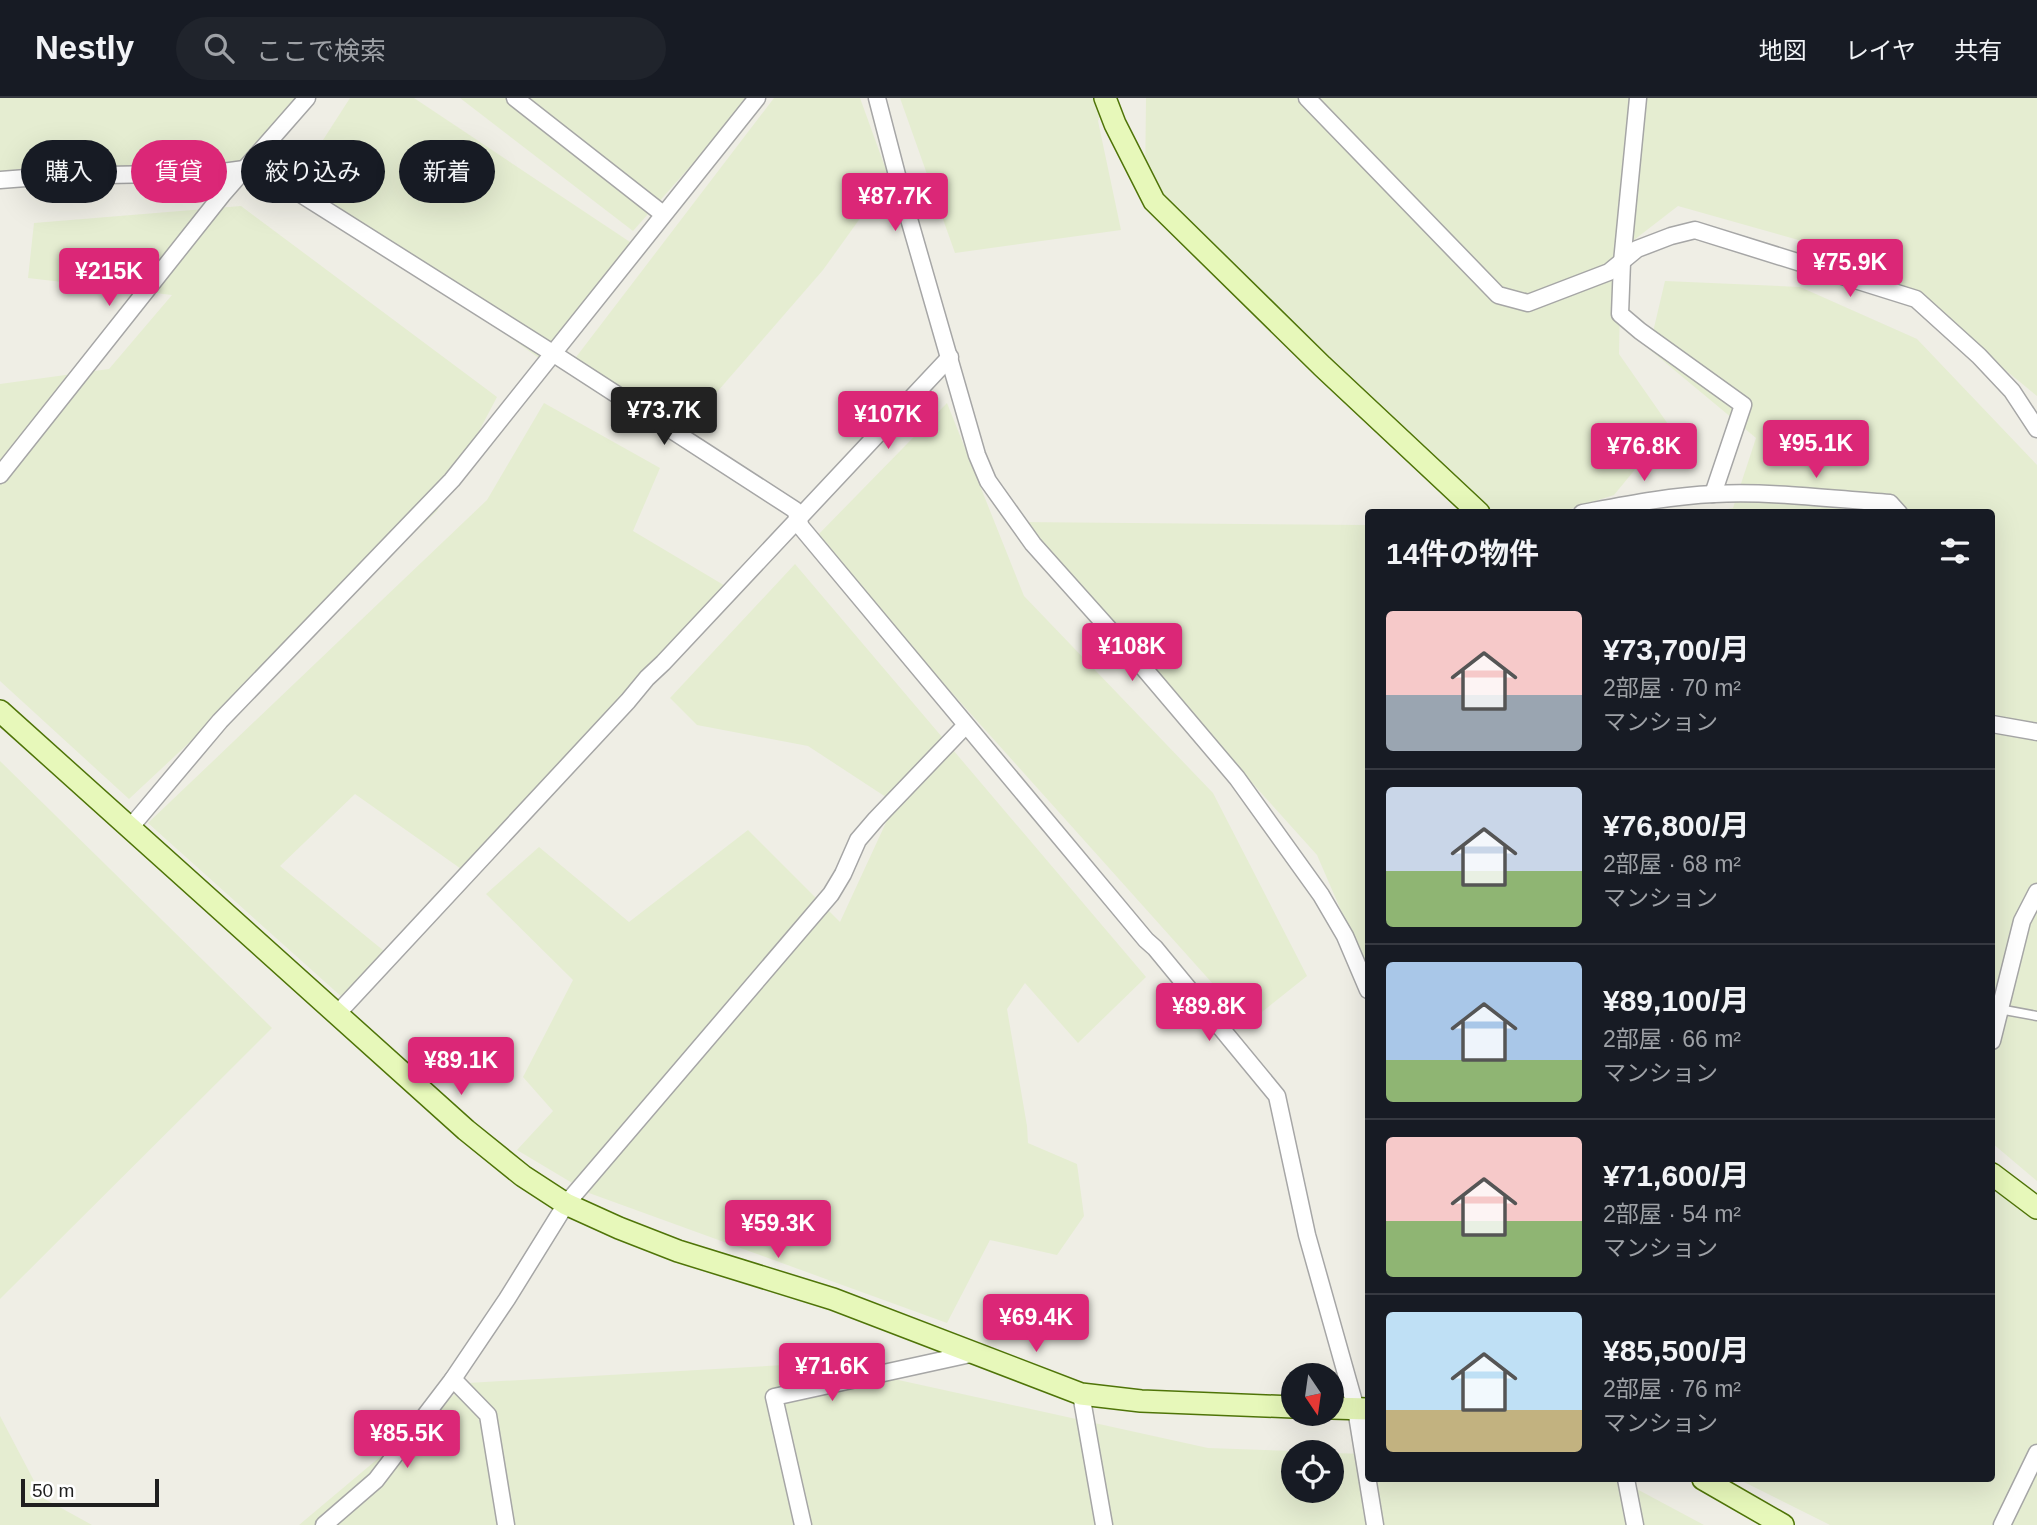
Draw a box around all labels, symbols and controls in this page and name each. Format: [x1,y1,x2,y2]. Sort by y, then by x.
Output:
search box [176,17,666,80]
text: Nestly [35,29,134,66]
icon: search [200,29,238,67]
text: ここで検索 [256,36,386,66]
text: 地図 [1759,37,1807,64]
text: レイヤ [1845,37,1916,64]
text: 共有 [1954,37,2002,64]
chip: 購入 [21,140,117,203]
chip: 賃貸 [131,140,227,203]
chip: 絞り込み [241,140,385,203]
chip: 新着 [399,140,495,203]
pin: ¥87.7K [838,174,952,233]
text: ¥87.7K [858,183,932,209]
pin: ¥75.9K [1793,240,1907,299]
pin: ¥215K [60,248,158,308]
text: ¥75.9K [1813,249,1887,275]
text: ¥215K [75,258,143,284]
pin: ¥73.7K [607,388,721,447]
pin: ¥107K [839,392,937,451]
text: ¥73.7K [627,397,701,423]
text: ¥107K [854,401,922,427]
pin: ¥95.1K [1759,420,1873,480]
pin: ¥76.8K [1587,424,1701,483]
text: ¥95.1K [1779,430,1853,456]
text: ¥76.8K [1607,433,1681,459]
icon: filters [1936,532,1974,570]
text: 14件の物件 [1386,537,1539,570]
pin: ¥108K [1083,624,1181,683]
text: ¥108K [1098,633,1166,659]
text: ¥73,700/月 [1603,633,1750,666]
icon: home [1442,639,1526,723]
text: 2部屋 · 70 m² [1603,675,1741,701]
text: マンション [1603,709,1718,735]
text: ¥76,800/月 [1603,809,1750,842]
icon: home [1442,815,1526,899]
text: 2部屋 · 68 m² [1603,851,1741,877]
text: マンション [1603,885,1718,911]
pin: ¥89.8K [1152,984,1266,1043]
text: ¥89,100/月 [1603,984,1750,1017]
icon: home [1442,990,1526,1074]
text: ¥89.8K [1172,993,1246,1019]
text: 2部屋 · 66 m² [1603,1026,1741,1052]
pin: ¥89.1K [404,1038,518,1097]
text: ¥89.1K [424,1047,498,1073]
text: マンション [1603,1060,1718,1086]
text: ¥71,600/月 [1603,1159,1750,1192]
icon: home [1442,1165,1526,1249]
pin: ¥59.3K [721,1200,835,1260]
text: 2部屋 · 54 m² [1603,1201,1741,1227]
text: ¥59.3K [741,1210,815,1236]
text: マンション [1603,1235,1718,1261]
pin: ¥69.4K [979,1294,1093,1354]
text: ¥69.4K [999,1304,1073,1330]
text: ¥85,500/月 [1603,1334,1750,1367]
icon: home [1442,1340,1526,1424]
pin: ¥71.6K [775,1344,889,1403]
text: ¥71.6K [795,1353,869,1379]
north arrow [1281,1363,1344,1426]
map controls [1281,1363,1344,1503]
text: 2部屋 · 76 m² [1603,1376,1741,1402]
pin: ¥85.5K [350,1410,464,1470]
text: マンション [1603,1410,1718,1436]
text: ¥85.5K [370,1420,444,1446]
button: locate [1281,1440,1344,1503]
scale bar [21,1476,159,1508]
text: 50 m [32,1480,74,1501]

